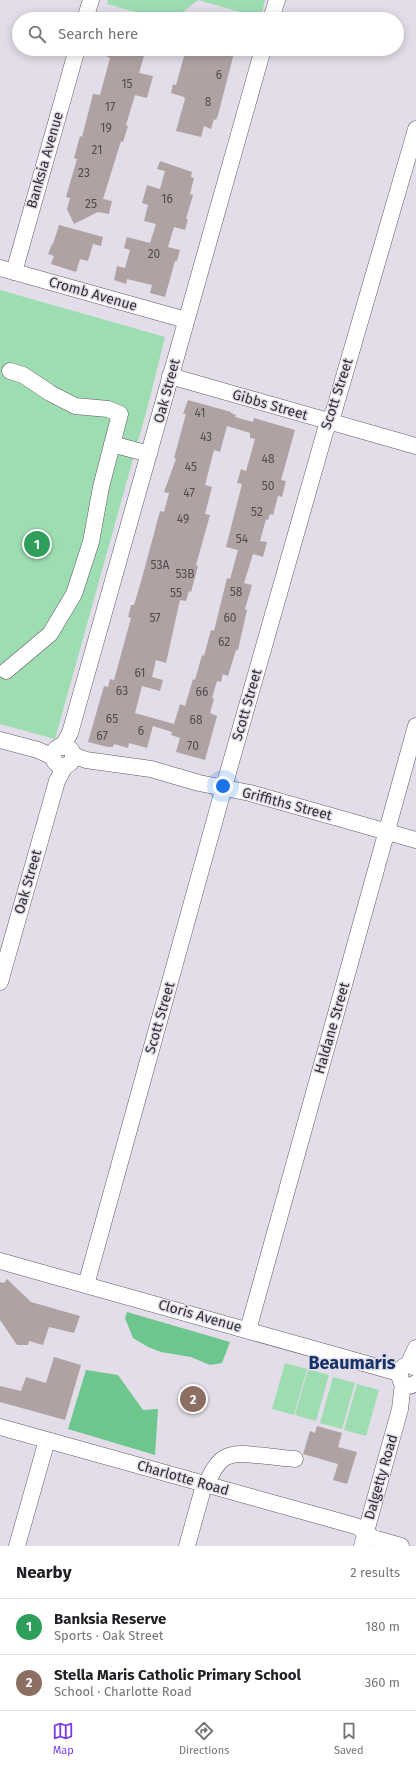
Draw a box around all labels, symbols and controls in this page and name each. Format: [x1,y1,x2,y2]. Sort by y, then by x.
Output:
search box [12,12,404,56]
icon: search [26,23,48,45]
text: Search here [58,25,138,43]
house number: 6 [216,68,222,82]
house number: 15 [121,77,133,91]
house number: 8 [205,95,212,109]
house number: 17 [105,100,115,114]
street label: Banksia Avenue [23,110,67,210]
house number: 19 [100,121,112,135]
house number: 21 [92,143,102,157]
house number: 23 [78,166,90,180]
house number: 16 [161,192,173,206]
house number: 25 [85,197,97,211]
house number: 20 [148,247,161,261]
street label: Cromb Avenue [47,273,139,315]
street label: Scott Street [317,355,357,432]
street label: Oak Street [150,356,184,425]
street label: Gibbs Street [230,386,311,424]
house number: 41 [195,406,205,420]
house number: 43 [200,430,212,444]
house number: 48 [262,452,275,466]
house number: 45 [185,460,197,474]
house number: 50 [262,479,275,493]
house number: 47 [183,486,195,500]
house number: 52 [251,505,263,519]
house number: 49 [177,512,189,526]
pin: 1 [24,529,50,559]
house number: 54 [236,532,249,546]
house number: 53A [151,558,170,572]
house number: 53B [175,567,195,581]
house number: 58 [230,585,243,599]
house number: 55 [170,586,182,600]
house number: 57 [149,611,161,625]
house number: 60 [223,611,237,625]
house number: 62 [218,635,230,649]
house number: 61 [134,666,146,680]
street label: Scott Street [229,666,266,743]
house number: 63 [116,684,128,698]
house number: 66 [196,685,208,699]
house number: 65 [106,712,118,726]
house number: 68 [189,713,203,727]
house number: 6 [138,724,144,738]
house number: 67 [96,729,108,743]
house number: 70 [187,739,199,753]
your location [213,776,233,796]
street label: Griffiths Street [240,784,335,824]
street label: Oak Street [11,847,46,916]
street label: Scott Street [142,979,179,1056]
street label: Haldane Street [311,979,353,1076]
street label: Cloris Avenue [156,1296,244,1336]
district label: Beaumaris [308,1352,396,1374]
pin: 2 [180,1384,206,1414]
street label: Dalgetty Road [361,1432,401,1522]
street label: Charlotte Road [135,1457,231,1499]
text: Nearby [16,1562,71,1583]
text: 2 results [350,1565,400,1580]
text: Banksia Reserve [54,1610,166,1628]
text: 1 [26,1619,32,1634]
text: 180 m [365,1619,400,1634]
text: Sports · Oak Street [54,1628,164,1643]
text: Stella Maris Catholic Primary School [54,1666,301,1684]
text: 2 [26,1675,32,1690]
text: 360 m [365,1675,400,1690]
text: School · Charlotte Road [54,1684,192,1699]
tab: Map [52,1720,74,1757]
tab: Directions [179,1720,229,1757]
tab: Saved [334,1720,364,1757]

